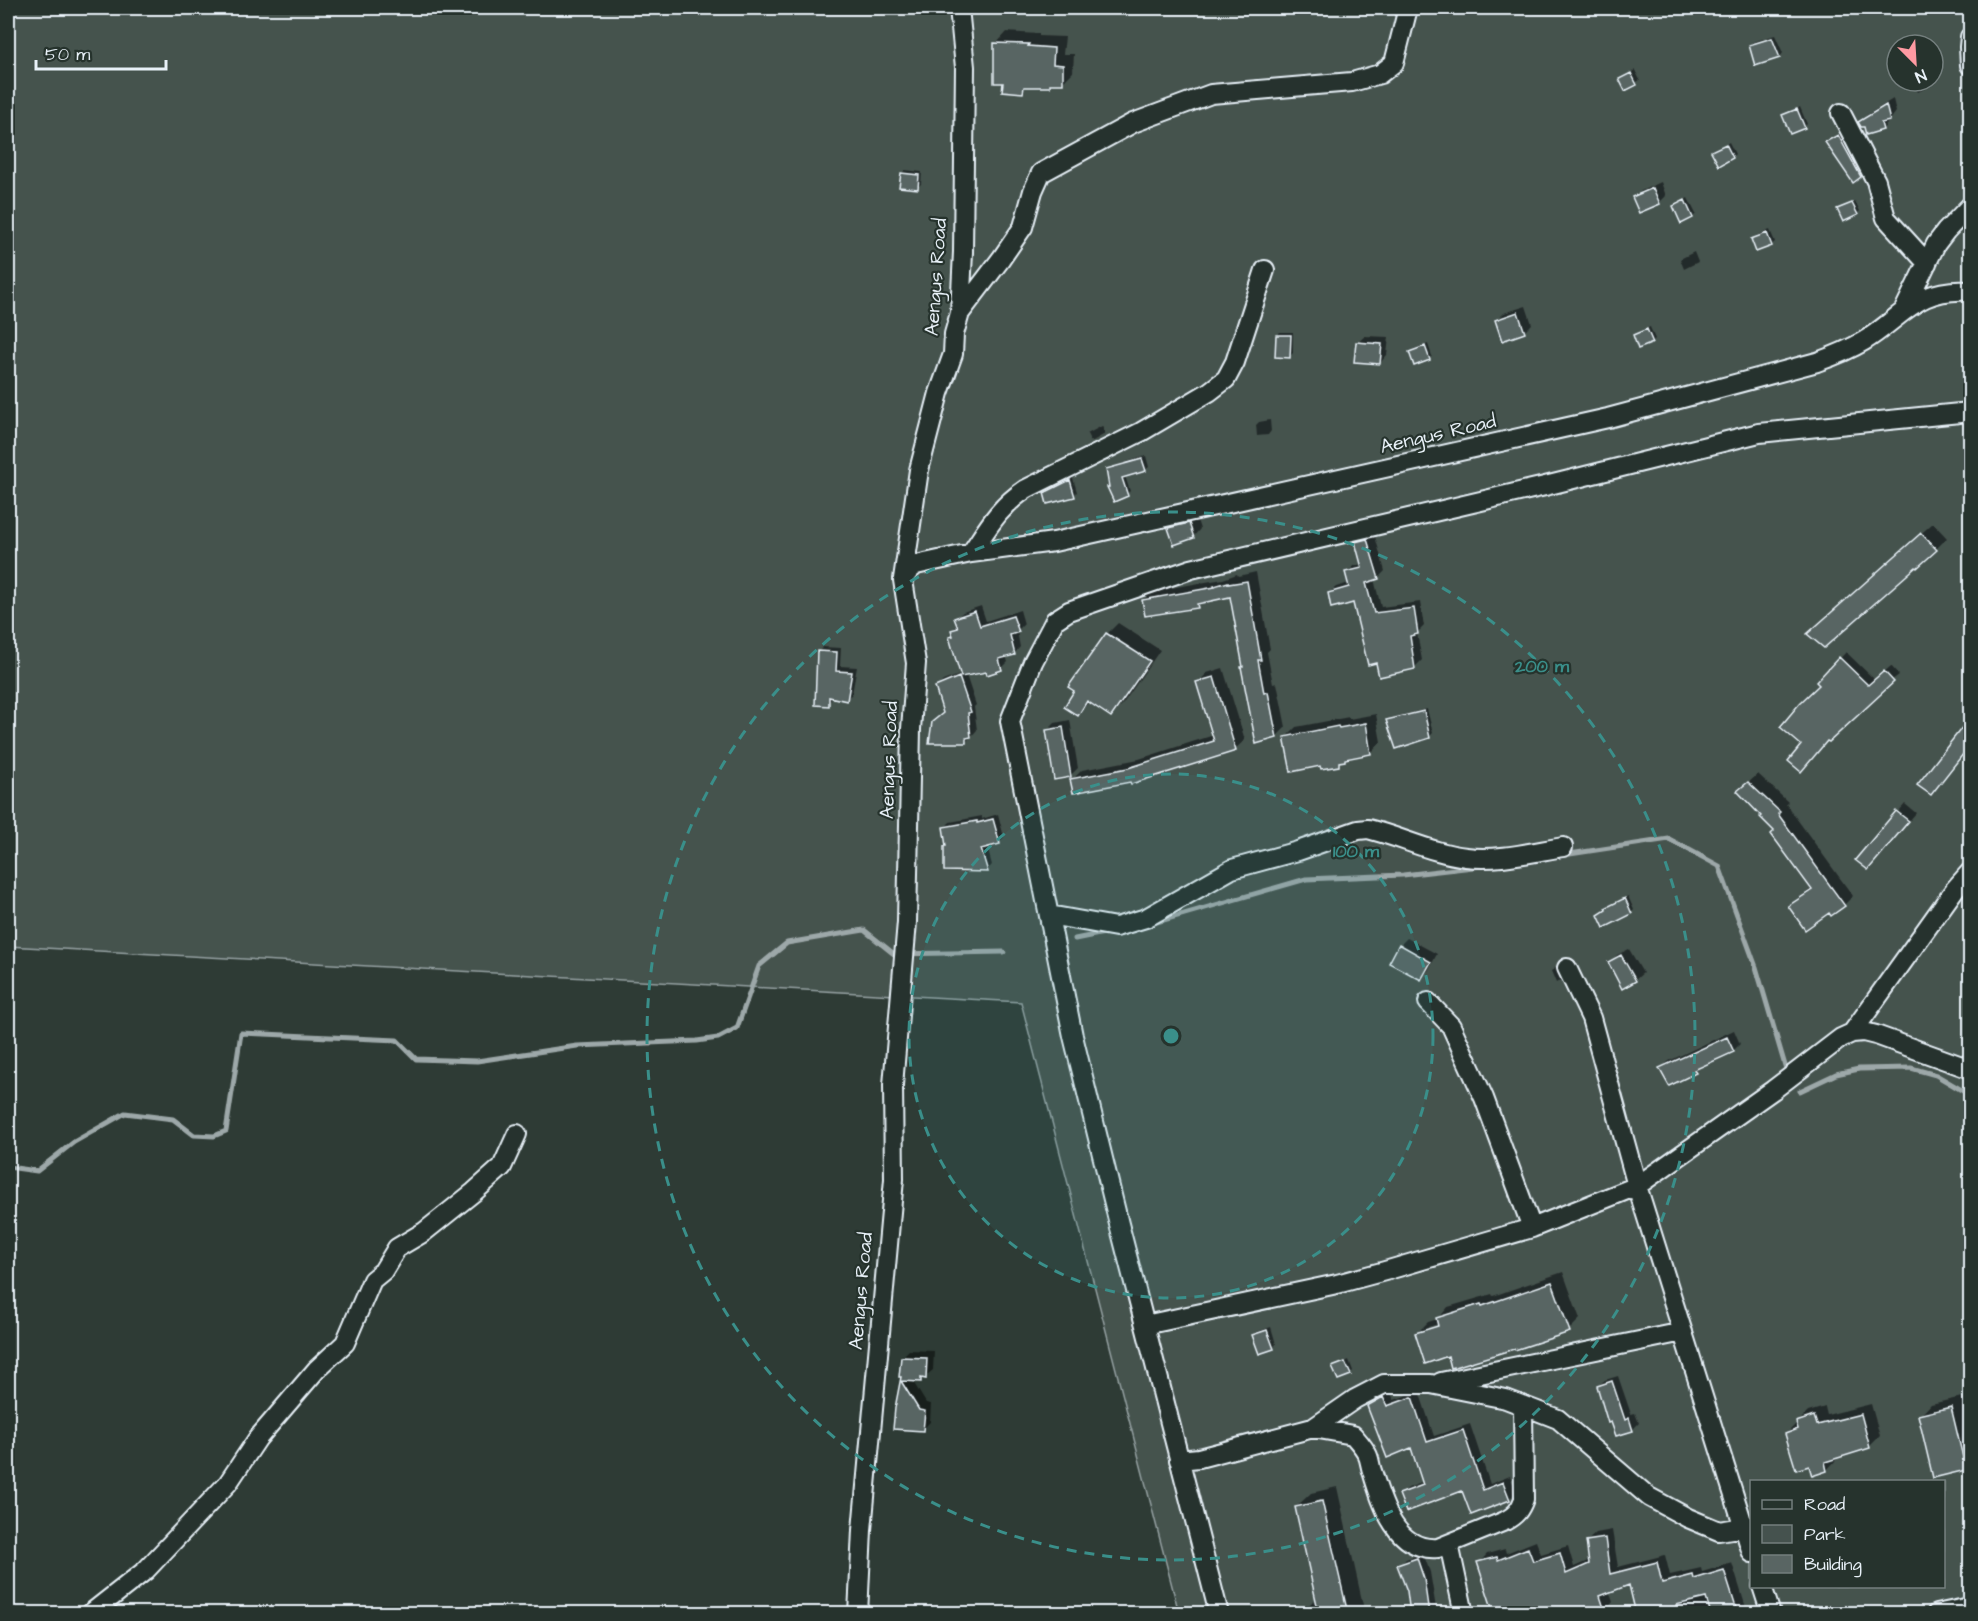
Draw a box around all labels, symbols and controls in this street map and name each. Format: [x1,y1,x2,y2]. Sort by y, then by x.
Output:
scale bar [36,33,166,71]
north arrow [1885,33,1945,93]
text: 50 m [45,42,90,67]
text: N [1912,64,1930,88]
street label: Aengus Road [918,217,955,337]
street label: Aengus Road [1377,407,1499,462]
text: 200 m [1514,654,1570,679]
street label: Aengus Road [873,701,906,820]
text: 100 m [1333,839,1380,864]
centre of rings [1161,1026,1181,1046]
street label: Aengus Road [842,1231,881,1351]
legend [1750,1480,1945,1588]
text: Road [1804,1492,1845,1517]
text: Park [1804,1522,1846,1547]
text: Building [1804,1552,1862,1578]

